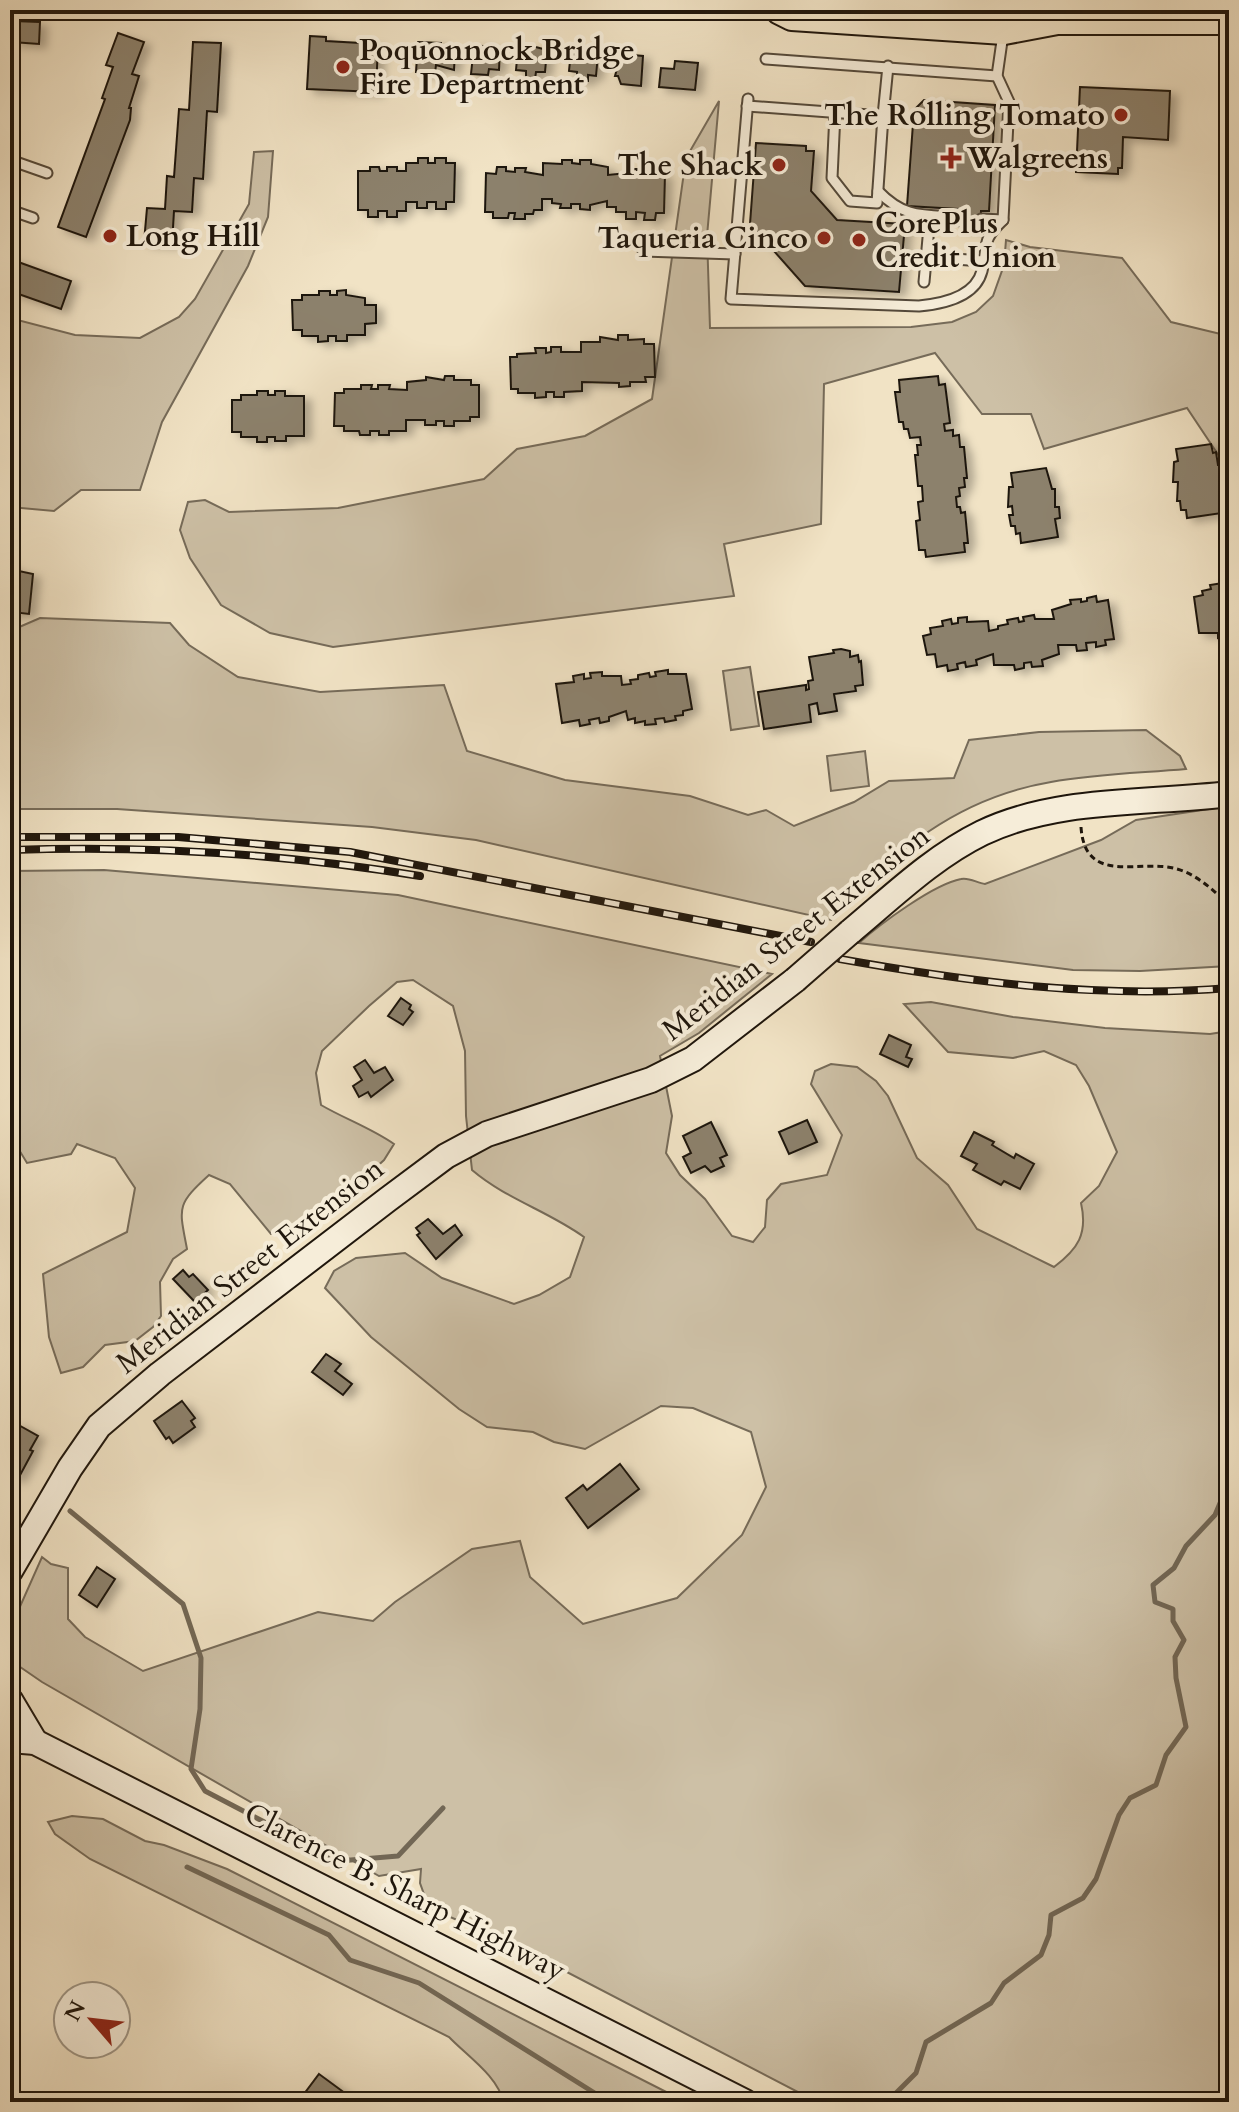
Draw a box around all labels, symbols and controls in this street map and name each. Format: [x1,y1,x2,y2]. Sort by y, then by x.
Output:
place label: Poquonnock Bridge Fire Department [359,30,635,105]
marker: Poquonnock Bridge Fire Department [334,58,352,76]
place label: The Rolling Tomato [824,95,1105,136]
marker: The Rolling Tomato [1112,106,1130,124]
place label: Walgreens [966,138,1108,179]
place label: The Shack [617,145,763,186]
marker: Walgreens [942,149,960,167]
marker: The Shack [770,156,788,174]
place label: CorePlus Credit Union [875,203,1056,278]
place label: Long Hill [126,216,260,257]
place label: Taqueria Cinco [597,218,808,259]
marker: Long Hill [101,227,119,245]
marker: Taqueria Cinco [815,229,833,247]
marker: CorePlus Credit Union [850,231,868,249]
street label: Meridian Street Extension [654,815,938,1051]
street label: Meridian Street Extension [108,1148,392,1384]
street label: Clarence B. Sharp Highway [237,1793,573,1991]
north arrow [52,1980,132,2060]
text: N [57,1996,93,2027]

